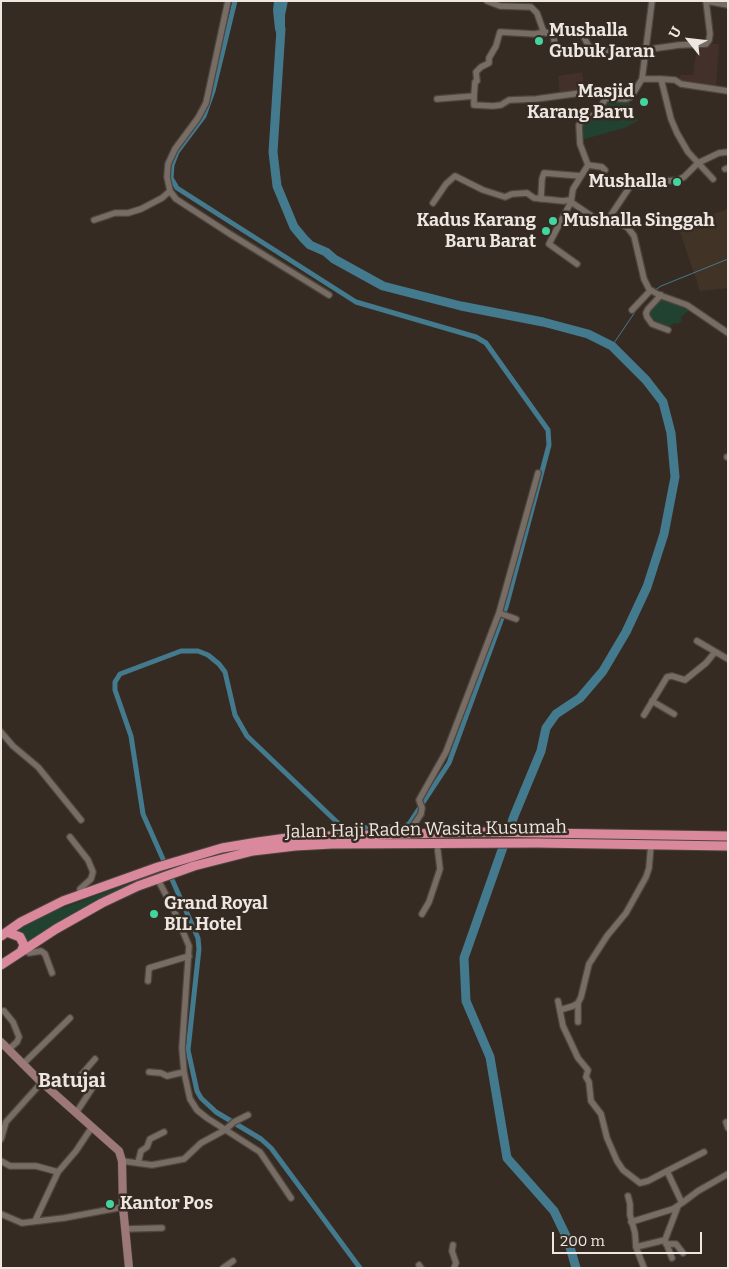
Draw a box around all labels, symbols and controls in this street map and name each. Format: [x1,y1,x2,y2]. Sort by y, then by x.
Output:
north arrow [664,15,714,65]
place label: Mushalla Gubuk Jaran [549,20,655,62]
text: U [665,24,685,41]
marker: Mushalla Gubuk Jaran [533,35,545,47]
place label: Masjid Karang Baru [527,81,634,124]
marker: Masjid Karang Baru [638,96,650,108]
place label: Mushalla [588,171,667,193]
marker: Mushalla [671,176,683,188]
place label: Kadus Karang Baru Barat [417,210,536,252]
place label: Mushalla Singgah [563,210,715,232]
marker: Mushalla Singgah [547,215,559,227]
marker: Kadus Karang Baru Barat [540,225,552,237]
street label: Jalan Haji Raden Wasita Kusumah [285,817,567,843]
place label: Grand Royal BIL Hotel [164,893,268,936]
marker: Grand Royal BIL Hotel [148,908,160,920]
district label: Batujai [38,1069,106,1093]
place label: Kantor Pos [120,1193,213,1215]
marker: Kantor Pos [104,1198,116,1210]
scale bar [554,1222,704,1254]
text: 200 m [560,1232,605,1250]

